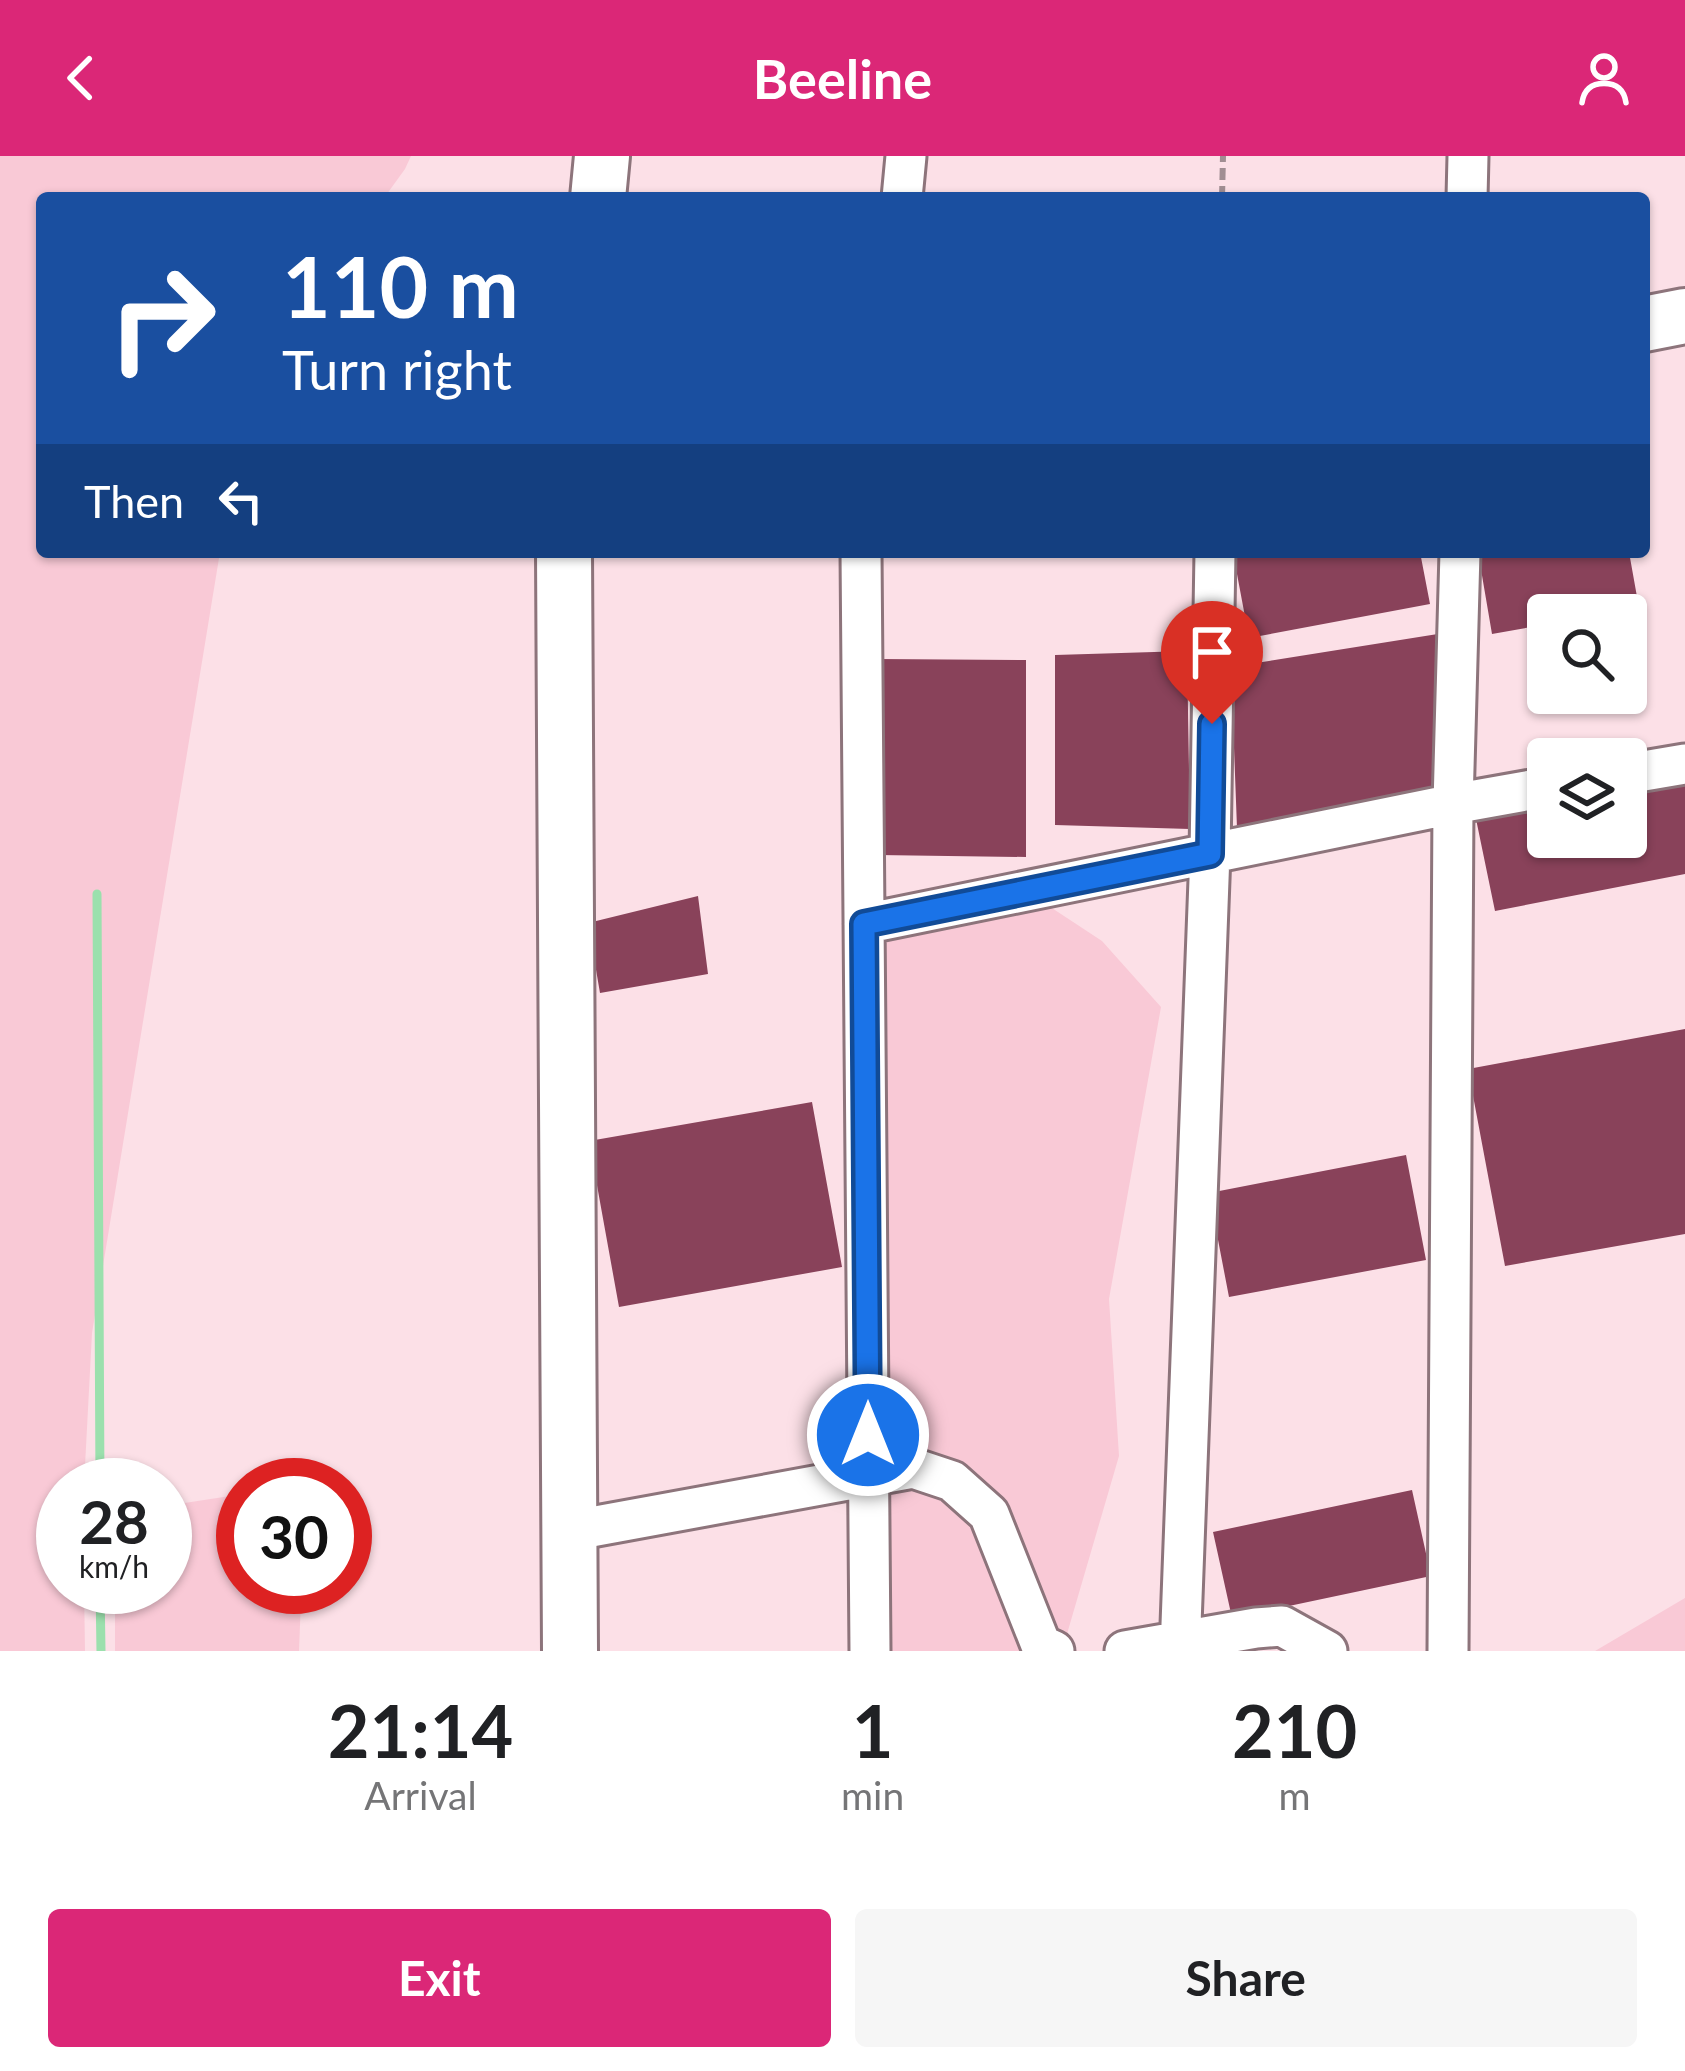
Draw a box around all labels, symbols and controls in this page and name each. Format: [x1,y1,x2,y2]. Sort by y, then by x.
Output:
icon: back [48,45,114,111]
icon: person [1571,45,1637,111]
text: Beeline [753,46,932,111]
text: 110 m [282,235,519,336]
icon: right [84,240,240,396]
text: Turn right [282,337,512,402]
icon: left [208,468,274,534]
text: Then [84,474,184,528]
map controls [1527,594,1647,858]
button: search [1527,594,1647,714]
pin [1161,601,1263,724]
icon: arrive [1179,619,1245,685]
button: layers [1527,738,1647,858]
position arrow [805,1372,931,1498]
speed limit sign: 30 [216,1458,372,1614]
text: 28 [79,1485,149,1557]
text: km/h [79,1548,149,1584]
text: 21:14 [328,1687,513,1773]
text: 1 [852,1687,894,1773]
text: 210 [1232,1687,1357,1773]
text: Arrival [364,1772,477,1818]
text: min [841,1772,904,1818]
text: m [1279,1772,1311,1818]
button: Exit [48,1909,831,2047]
button: Share [855,1909,1637,2047]

